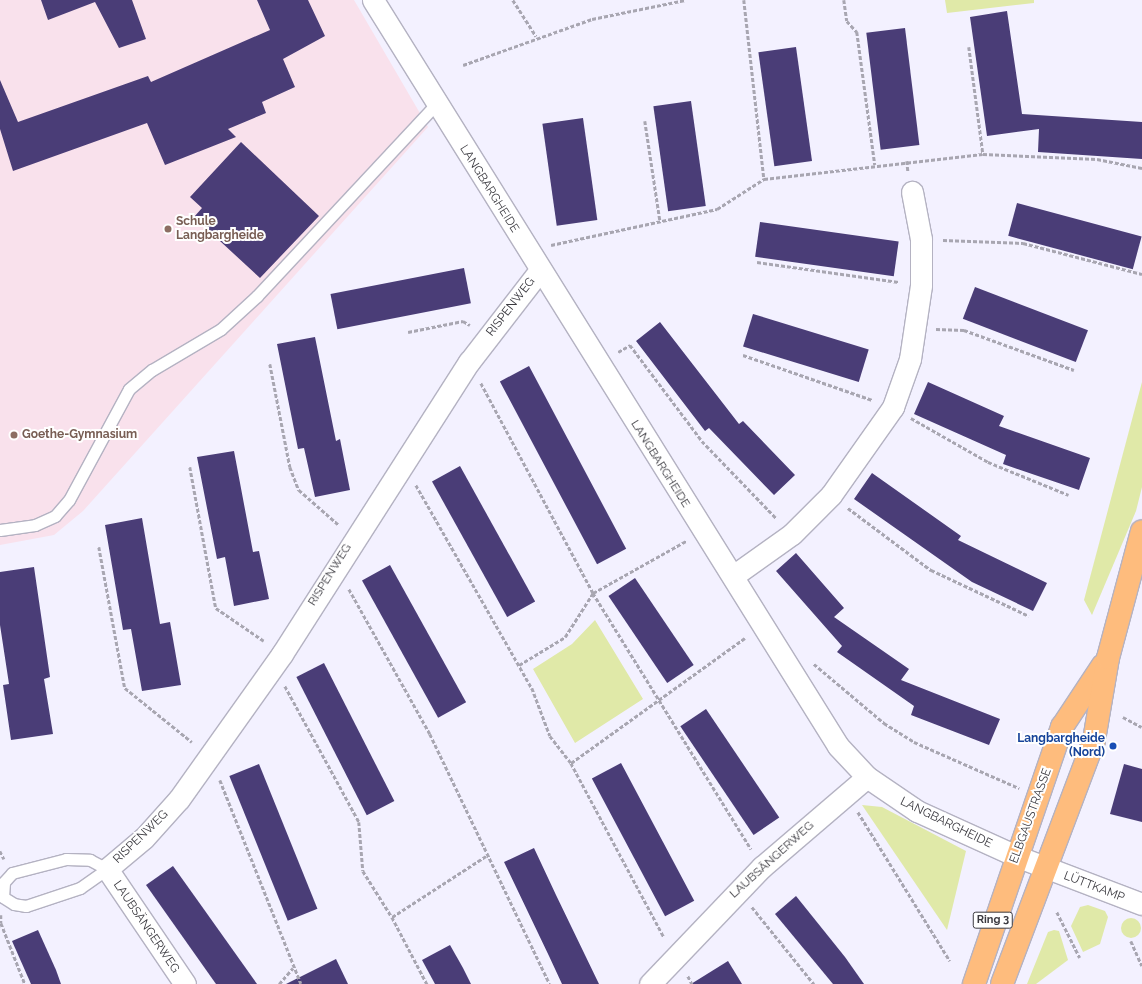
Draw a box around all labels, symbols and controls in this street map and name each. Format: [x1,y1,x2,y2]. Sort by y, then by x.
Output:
street label: LANGBARGHEIDE [456,143,522,235]
place label: Schule Langbargheide [176,215,264,243]
marker: Schule Langbargheide [163,224,173,234]
street label: RISPENWEG [484,275,538,339]
street label: LANGBARGHEIDE [627,418,693,510]
place label: Goethe-Gymnasium [22,428,137,442]
marker: Goethe-Gymnasium [9,430,19,440]
street label: RISPENWEG [305,541,355,609]
place label: Langbargheide (Nord) [1017,732,1105,760]
marker: Langbargheide (Nord) [1108,741,1118,751]
street label: ELBGAUSTRASSE [1007,767,1055,865]
street label: LANGBARGHEIDE [898,795,994,851]
street label: RISPENWEG [111,807,171,867]
street label: LAUBSÄNGERWEG [727,818,817,902]
street label: LÜTTKAMP [1061,869,1127,905]
street label: LAUBSÄNGERWEG [110,878,182,976]
road number: Ring 3 [972,911,1014,929]

